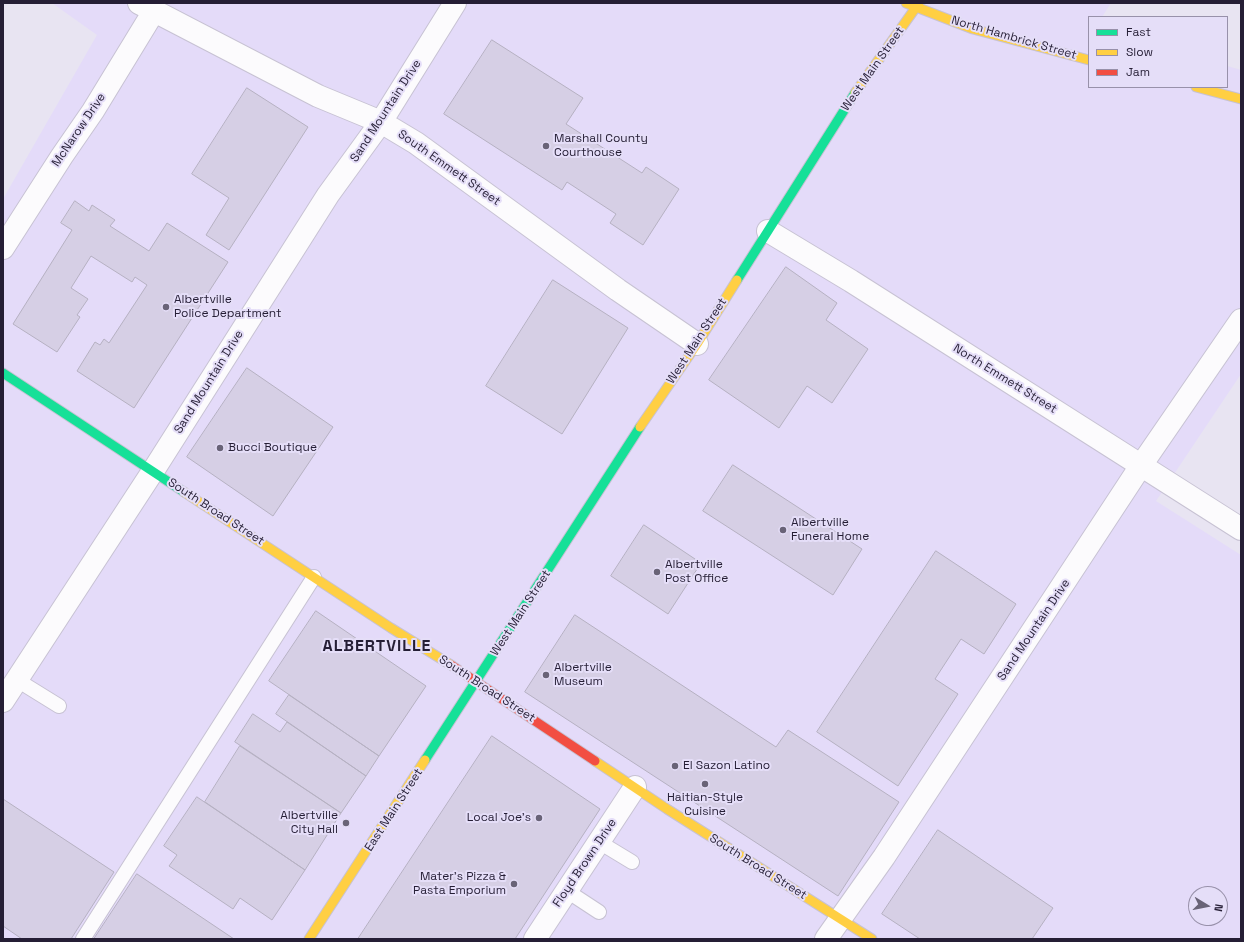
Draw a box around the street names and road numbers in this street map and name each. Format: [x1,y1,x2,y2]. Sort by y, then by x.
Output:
street label: North Hambrick Street [950,13,1078,63]
street label: West Main Street [839,24,907,114]
street label: Sand Mountain Drive [347,57,425,165]
street label: McNarow Drive [49,91,109,169]
street label: South Emmett Street [395,127,503,209]
street label: West Main Street [664,295,730,387]
street label: Sand Mountain Drive [171,328,247,436]
street label: North Emmett Street [951,341,1059,417]
street label: South Broad Street [165,475,267,549]
street label: West Main Street [488,567,554,659]
street label: Sand Mountain Drive [995,577,1073,683]
street label: South Broad Street [436,652,538,726]
street label: East Main Street [362,766,426,854]
street label: Floyd Brown Drive [550,816,620,910]
street label: South Broad Street [707,831,809,903]

